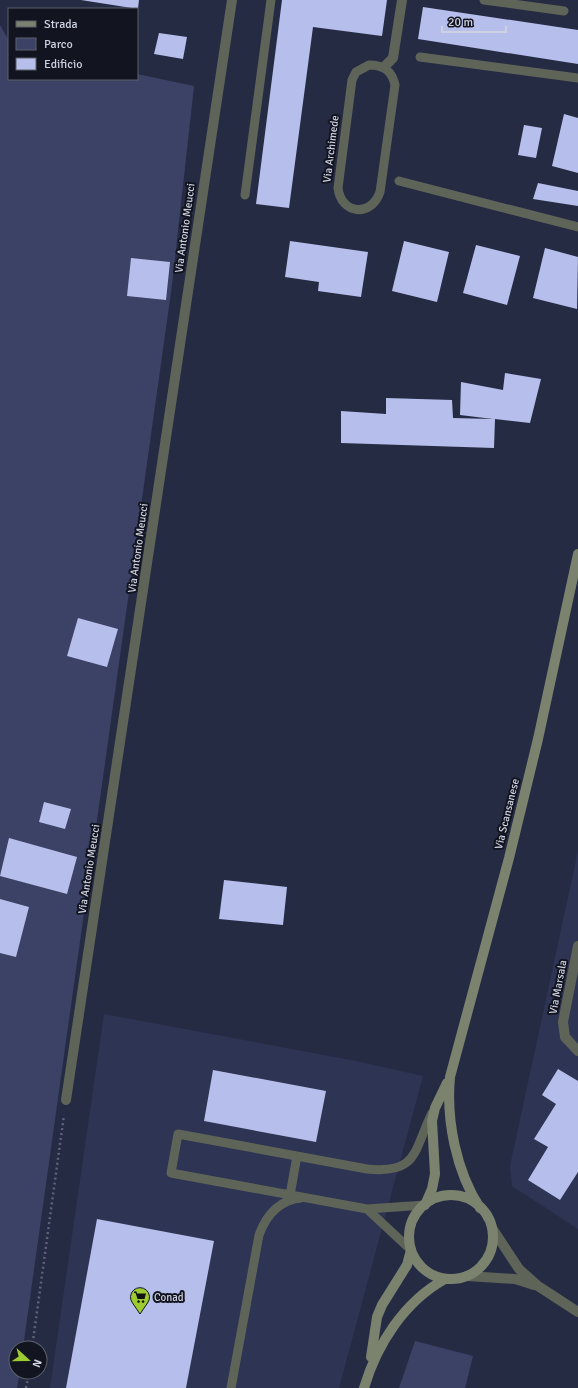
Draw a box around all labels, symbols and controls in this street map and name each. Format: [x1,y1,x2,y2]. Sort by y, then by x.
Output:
legend [8,8,138,80]
scale bar [442,8,506,34]
text: 20 m [448,15,473,30]
text: Strada [44,17,78,32]
text: Parco [44,37,73,52]
text: Edificio [44,57,82,72]
street label: Via Archimede [320,115,342,183]
street label: Via Antonio Meucci [172,182,198,274]
street label: Via Antonio Meucci [125,502,151,594]
street label: Via Scansanese [492,777,522,851]
street label: Via Antonio Meucci [76,823,102,915]
street label: Via Marsala [546,958,570,1015]
supermarket icon: Conad [129,1286,151,1314]
place label: Conad [154,1291,184,1304]
north arrow [8,1340,48,1380]
text: N [29,1358,44,1369]

